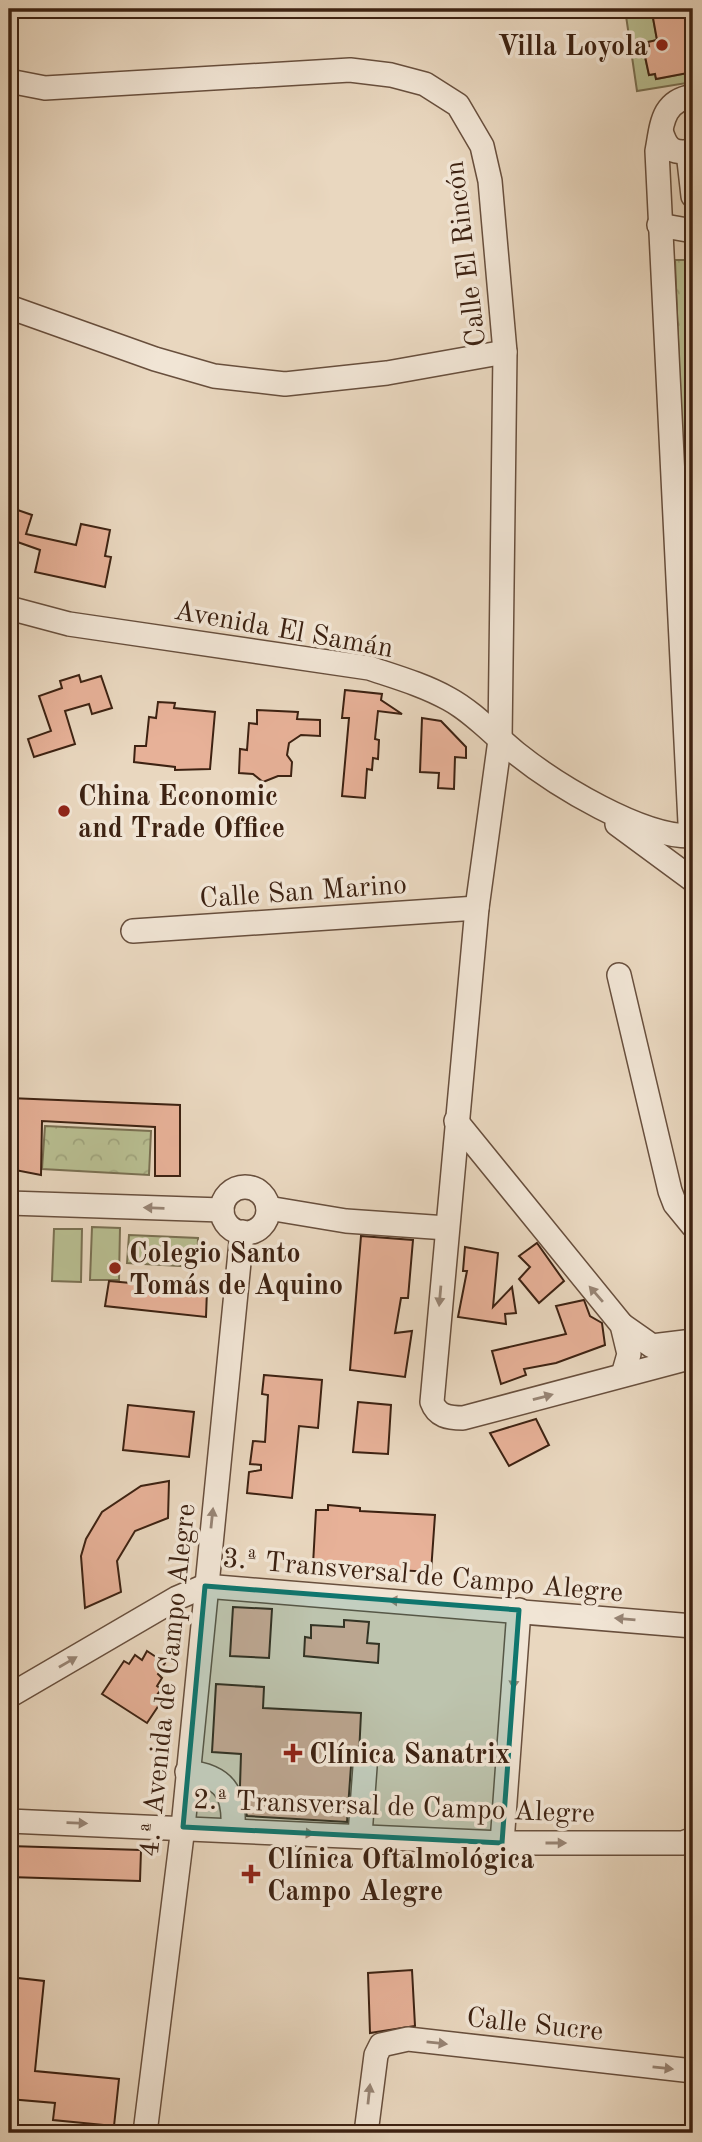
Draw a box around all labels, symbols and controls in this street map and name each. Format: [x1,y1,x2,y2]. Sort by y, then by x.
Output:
place label: Villa Loyola [497,34,648,62]
marker: Villa Loyola [654,37,670,53]
street label: Calle El Rincón [442,159,492,348]
street label: Avenida El Samán [172,598,395,664]
place label: China Economic and Trade Office [78,784,285,844]
marker: China Economic and Trade Office [56,803,72,819]
street label: Calle San Marino [199,872,408,914]
one-way arrow [142,1202,164,1213]
place label: Colegio Santo Tomás de Aquino [129,1241,343,1301]
marker: Colegio Santo Tomás de Aquino [107,1260,123,1276]
one-way arrow [434,1285,445,1307]
one-way arrow [589,1286,604,1303]
one-way arrow [533,1391,554,1401]
street label: 4.ª Avenida de Campo Alegre [136,1502,201,1858]
one-way arrow [207,1507,218,1529]
street label: 3.ª Transversal de Campo Alegre [221,1546,624,1608]
one-way arrow [387,1595,409,1606]
one-way arrow [614,1614,636,1625]
one-way arrow [58,1656,77,1668]
one-way arrow [508,1668,519,1690]
place label: Clínica Sanatrix [309,1742,510,1770]
marker: Clínica Sanatrix [283,1743,303,1763]
street label: 2.ª Transversal de Campo Alegre [192,1787,595,1829]
one-way arrow [66,1817,88,1829]
one-way arrow [293,1827,315,1838]
one-way arrow [545,1837,567,1849]
place label: Clínica Oftalmológica Campo Alegre [267,1847,535,1907]
marker: Clínica Oftalmológica Campo Alegre [241,1864,261,1884]
street label: Calle Sucre [465,2005,604,2047]
one-way arrow [426,2037,448,2048]
one-way arrow [653,2062,675,2073]
one-way arrow [364,2083,375,2105]

